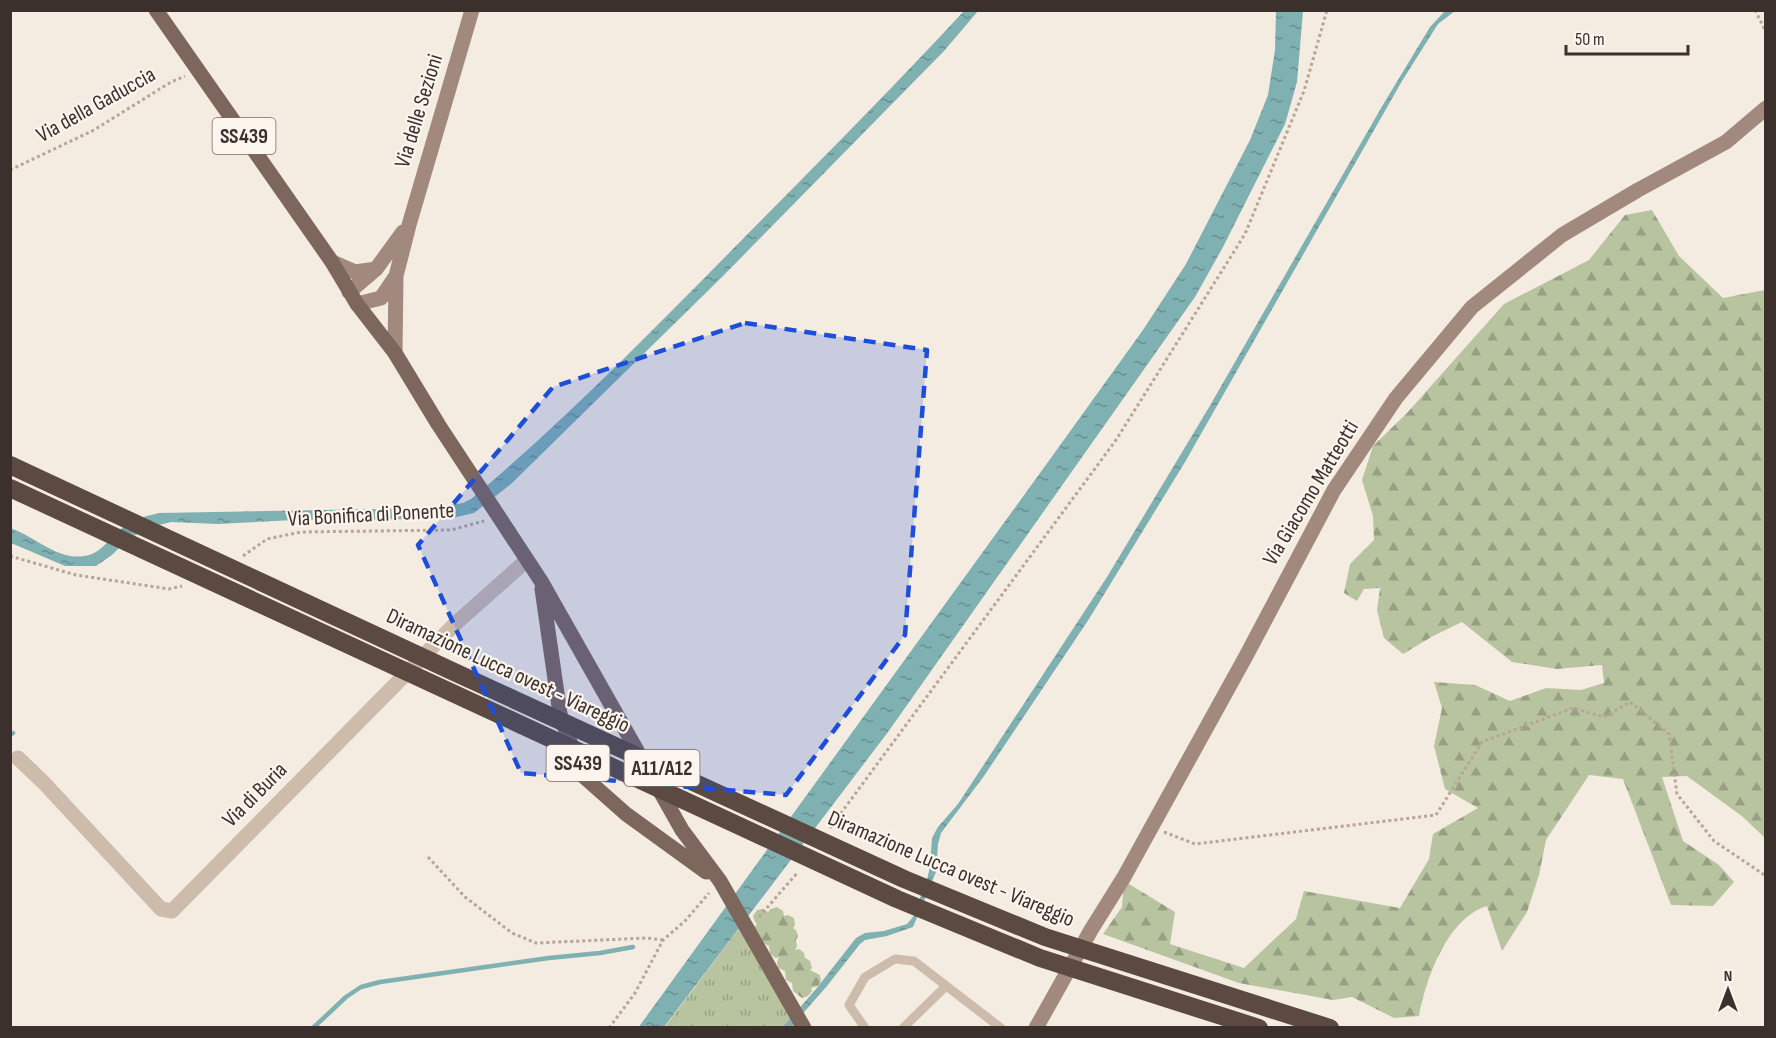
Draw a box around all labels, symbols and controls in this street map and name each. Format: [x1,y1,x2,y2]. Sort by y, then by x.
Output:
scale bar [1566,18,1688,56]
text: 50 m [1575,29,1605,50]
street label: Via delle Sezioni [389,51,449,171]
street label: Via della Gaduccia [32,61,160,149]
road number: SS439 [212,118,276,154]
street label: Via Giacomo Matteotti [1257,416,1365,570]
street label: Via Bonifica di Ponente [287,497,455,533]
street label: Diramazione Lucca ovest - Viareggio [382,603,634,739]
road number: SS439 [546,745,610,781]
road number: A11/A12 [624,750,700,786]
street label: Via di Buria [217,757,293,833]
street label: Diramazione Lucca ovest - Viareggio [824,805,1078,933]
north arrow [1698,960,1758,1020]
text: N [1724,967,1732,986]

